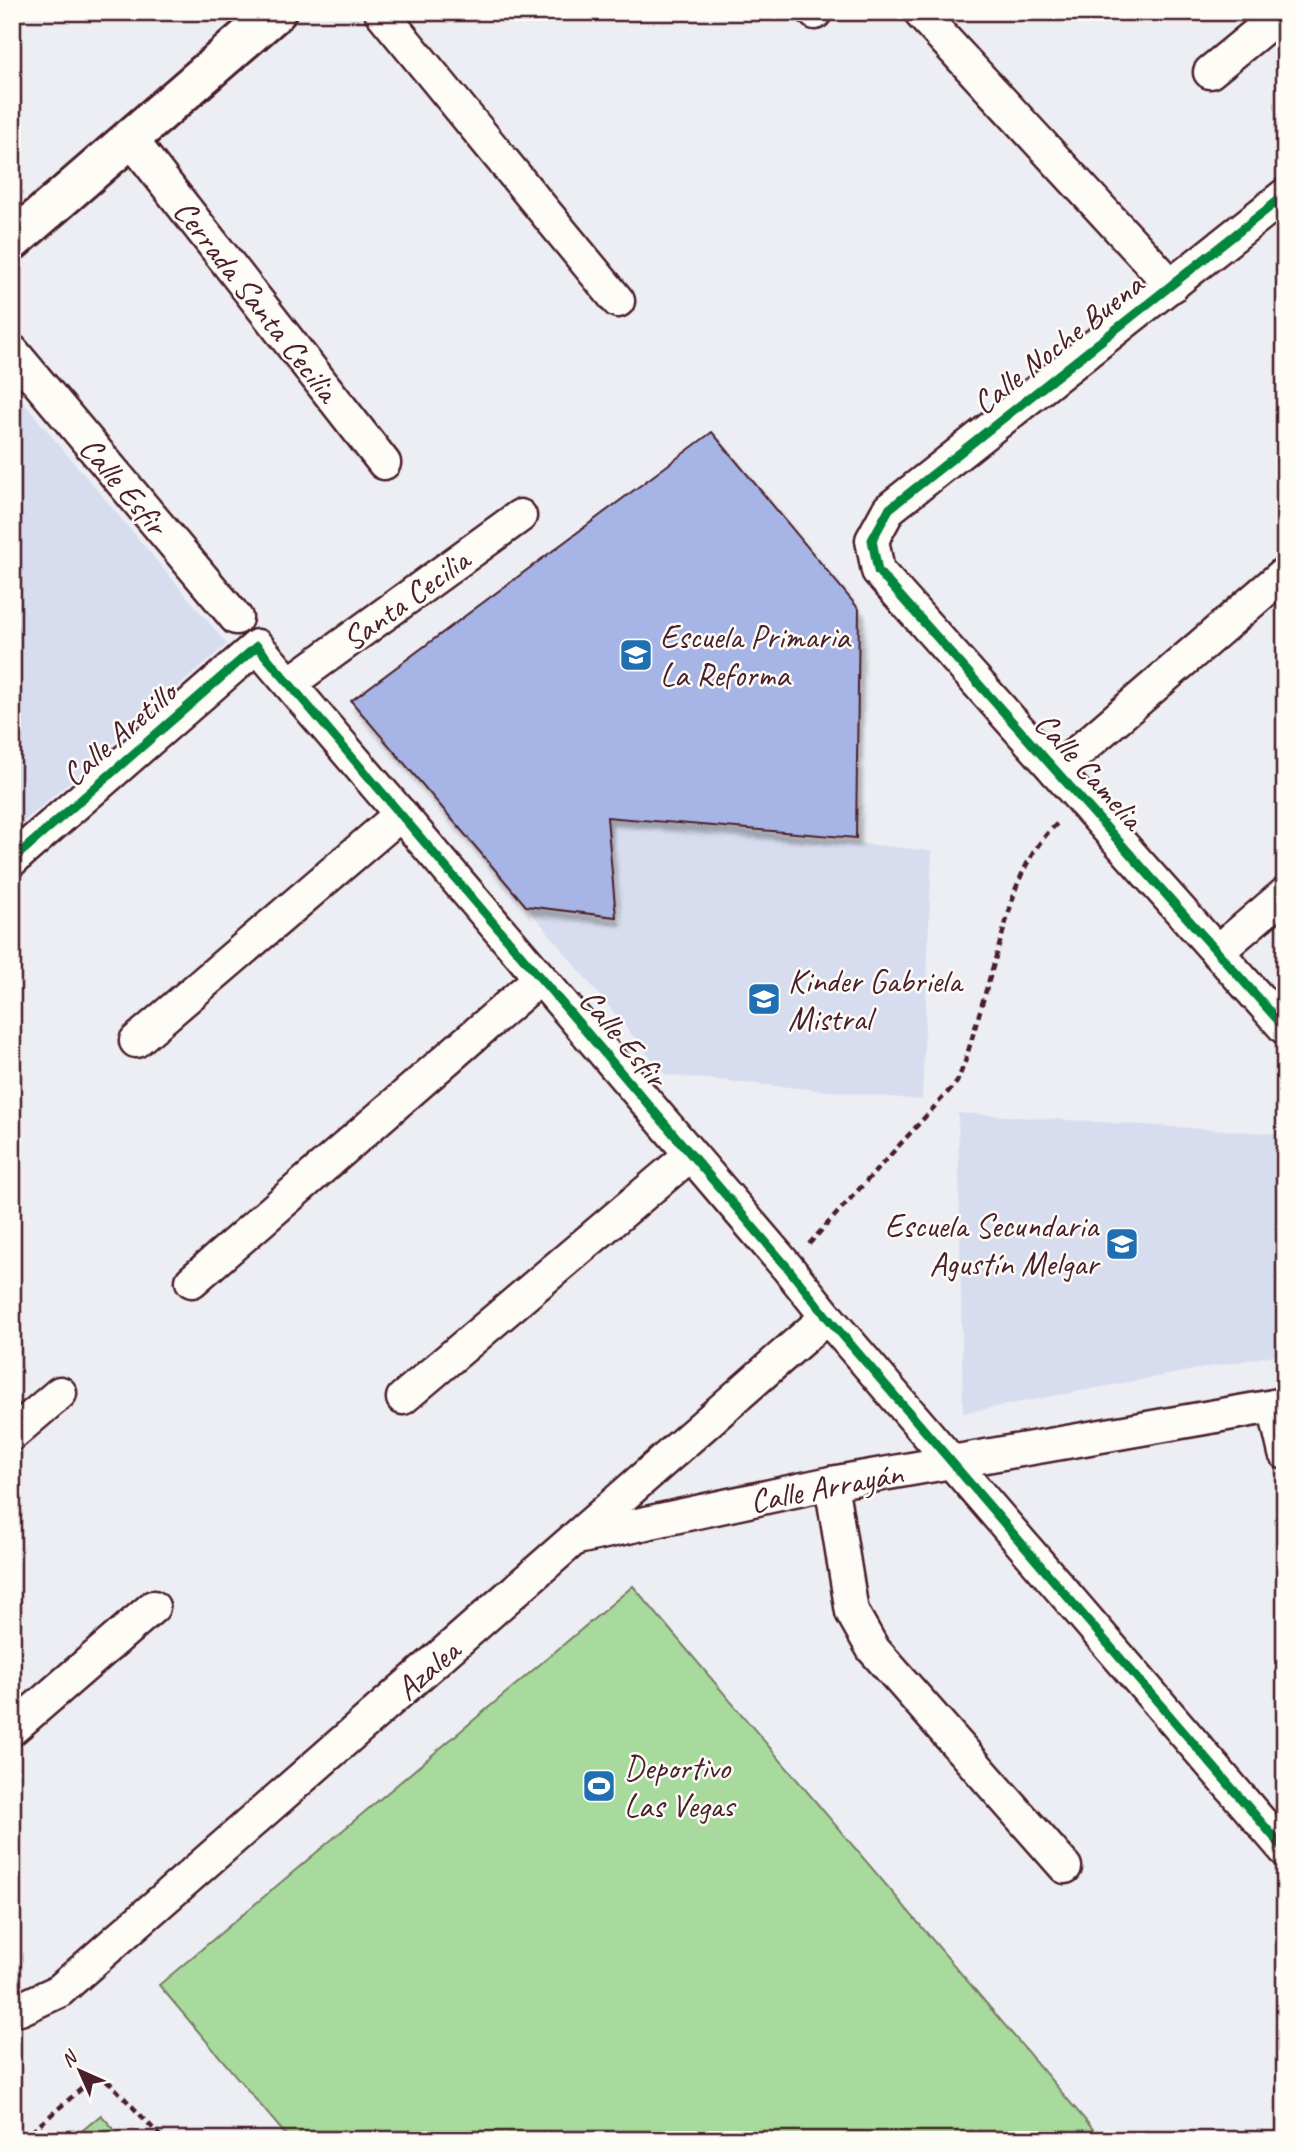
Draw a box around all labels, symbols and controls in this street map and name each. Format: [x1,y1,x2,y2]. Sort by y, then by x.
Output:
street label: Cerrada Santa Cecilia [164,191,350,412]
street label: Calle Noche Buena [964,262,1154,424]
street label: Calle Esfir [70,428,178,546]
street label: Santa Cecilia [334,538,480,660]
place label: Escuela Primaria La Reforma [660,616,852,696]
school or university icon: Escuela Primaria La Reforma [617,636,655,674]
street label: Calle Aretillo [52,670,187,795]
street label: Calle Camelia [1025,703,1155,840]
place label: Kinder Gabriela Mistral [788,960,964,1040]
street label: Calle Esfir [570,980,678,1098]
school or university icon: Kinder Gabriela Mistral [745,980,783,1018]
place label: Escuela Secundaria Agustín Melgar [885,1205,1101,1285]
school or university icon: Escuela Secundaria Agustín Melgar [1103,1225,1141,1263]
street label: Calle Arrayán [746,1451,907,1522]
street label: Azalea [387,1629,470,1709]
place label: Deportivo Las Vegas [624,1747,737,1827]
sports icon: Deportivo Las Vegas [580,1767,618,1805]
north arrow [46,2036,116,2106]
text: N [56,2045,84,2072]

